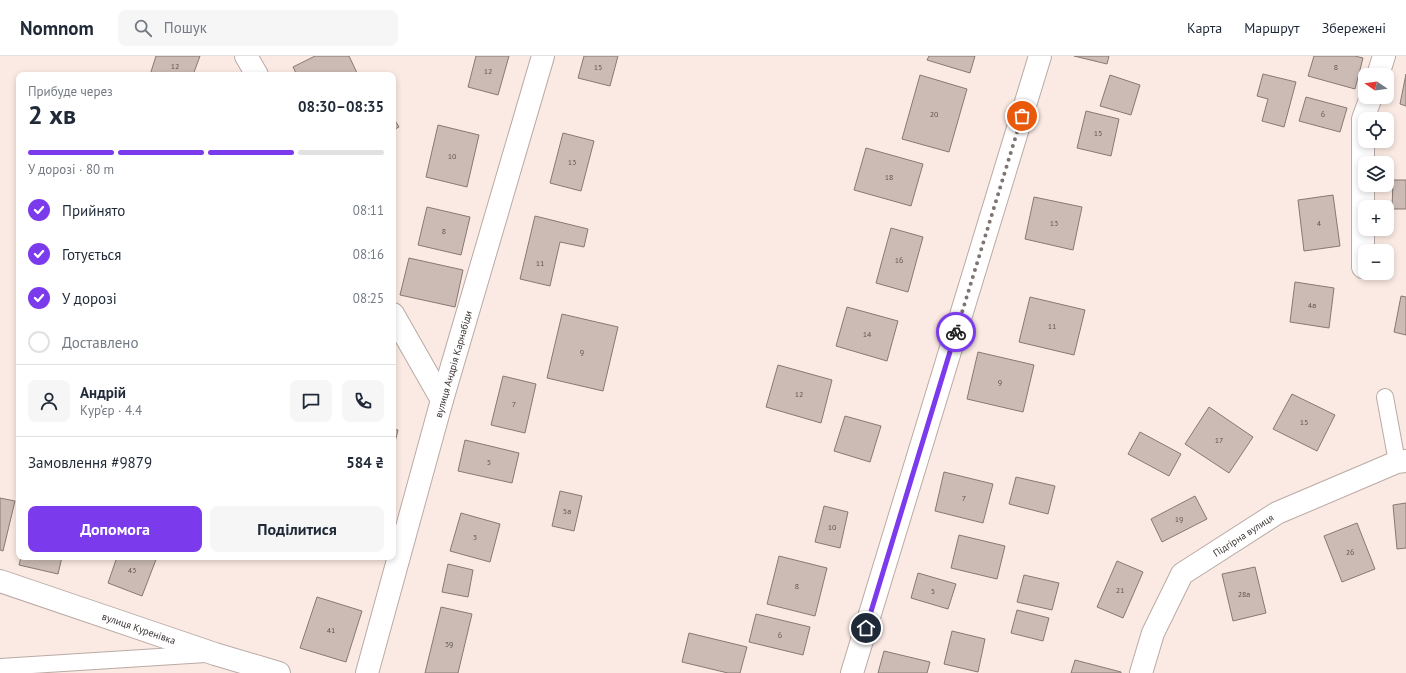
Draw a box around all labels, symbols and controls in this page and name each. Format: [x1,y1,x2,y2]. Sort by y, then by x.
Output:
search box [118,10,398,46]
text: Nomnom [20,16,94,40]
icon: search [132,17,154,39]
text: Пошук [164,18,207,37]
text: Карта [1187,19,1222,37]
text: Маршрут [1244,19,1300,37]
text: Збережені [1322,19,1386,37]
house number: 12 [171,61,179,71]
house number: 15 [594,62,602,72]
house number: 8 [1334,62,1338,72]
house number: 12 [484,66,492,76]
north arrow [1358,68,1394,104]
map controls [1358,68,1394,280]
text: Прибуде через [28,83,113,100]
text: 08:30–08:35 [298,97,384,116]
text: 2 хв [28,98,76,131]
pin [1005,99,1039,133]
icon: bag [1011,105,1033,127]
house number: 20 [930,109,939,119]
house number: 6 [1321,109,1325,119]
button: locate [1358,112,1394,148]
house number: 15 [1094,128,1102,138]
house number: 10 [448,151,457,161]
button: layers [1358,156,1394,192]
house number: 13 [568,157,576,167]
text: У дорозі · 80 m [28,161,114,178]
house number: 18 [885,172,893,182]
icon: check [28,199,50,221]
button: + [1358,200,1394,236]
text: Прийнято [62,201,125,220]
text: 08:11 [353,202,384,219]
house number: 13 [1050,218,1058,228]
house number: 4 [1317,218,1322,228]
house number: 8 [442,226,446,236]
icon: check [28,243,50,265]
button: − [1358,244,1394,280]
text: Готується [62,245,121,264]
text: 08:16 [353,246,384,263]
house number: 16 [895,255,903,265]
house number: 11 [536,258,544,268]
icon: check [28,287,50,309]
text: У дорозі [62,289,117,308]
text: 08:25 [353,290,384,307]
house number: 4а [1308,300,1316,310]
street label: вулиця Андрія Карнабіди [432,309,475,419]
courier [936,312,976,352]
icon: bike [945,321,967,343]
house number: 11 [1048,321,1056,331]
house number: 14 [863,329,872,339]
text: Доставлено [62,333,138,352]
house number: 9 [580,347,584,357]
house number: 9 [998,377,1002,387]
button: person [28,380,70,422]
button: chat [290,380,332,422]
button: phone [342,380,384,422]
text: Андрій [80,383,126,402]
house number: 12 [795,389,803,399]
house number: 7 [512,399,516,409]
text: Кур’єр · 4.4 [80,402,142,419]
house number: 15 [1300,417,1308,427]
house number: 17 [1215,435,1223,445]
text: Замовлення #9879 [28,453,152,472]
text: 584 ₴ [346,453,384,472]
house number: 5 [487,457,491,467]
house number: 7 [962,493,966,503]
button: Допомога [28,506,202,552]
button: Поділитися [210,506,384,552]
house number: 5а [563,506,571,516]
street label: Підгірна вулиця [1210,511,1276,560]
house number: 19 [1175,514,1183,524]
house number: 10 [828,522,837,532]
house number: 3 [473,532,477,542]
house number: 26 [1346,547,1354,557]
house number: 43 [128,565,136,575]
house number: 8 [795,581,799,591]
house number: 21 [1116,585,1124,595]
house number: 5 [931,586,935,596]
house number: 28а [1238,589,1250,599]
street label: вулиця Куренівка [100,610,177,647]
pin [849,611,883,645]
icon: home [855,617,877,639]
house number: 41 [327,625,335,635]
house number: 6 [778,630,782,640]
house number: 39 [445,639,453,649]

